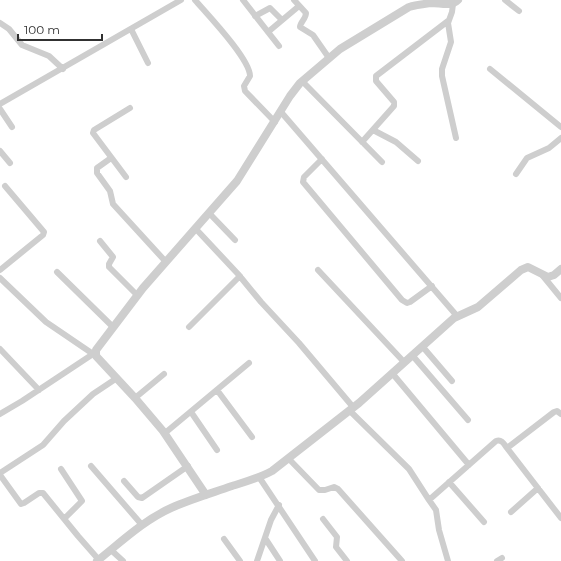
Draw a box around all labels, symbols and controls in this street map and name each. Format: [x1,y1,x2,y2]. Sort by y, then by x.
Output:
scale bar [18,16,102,42]
text: 100 m [24,22,60,37]

